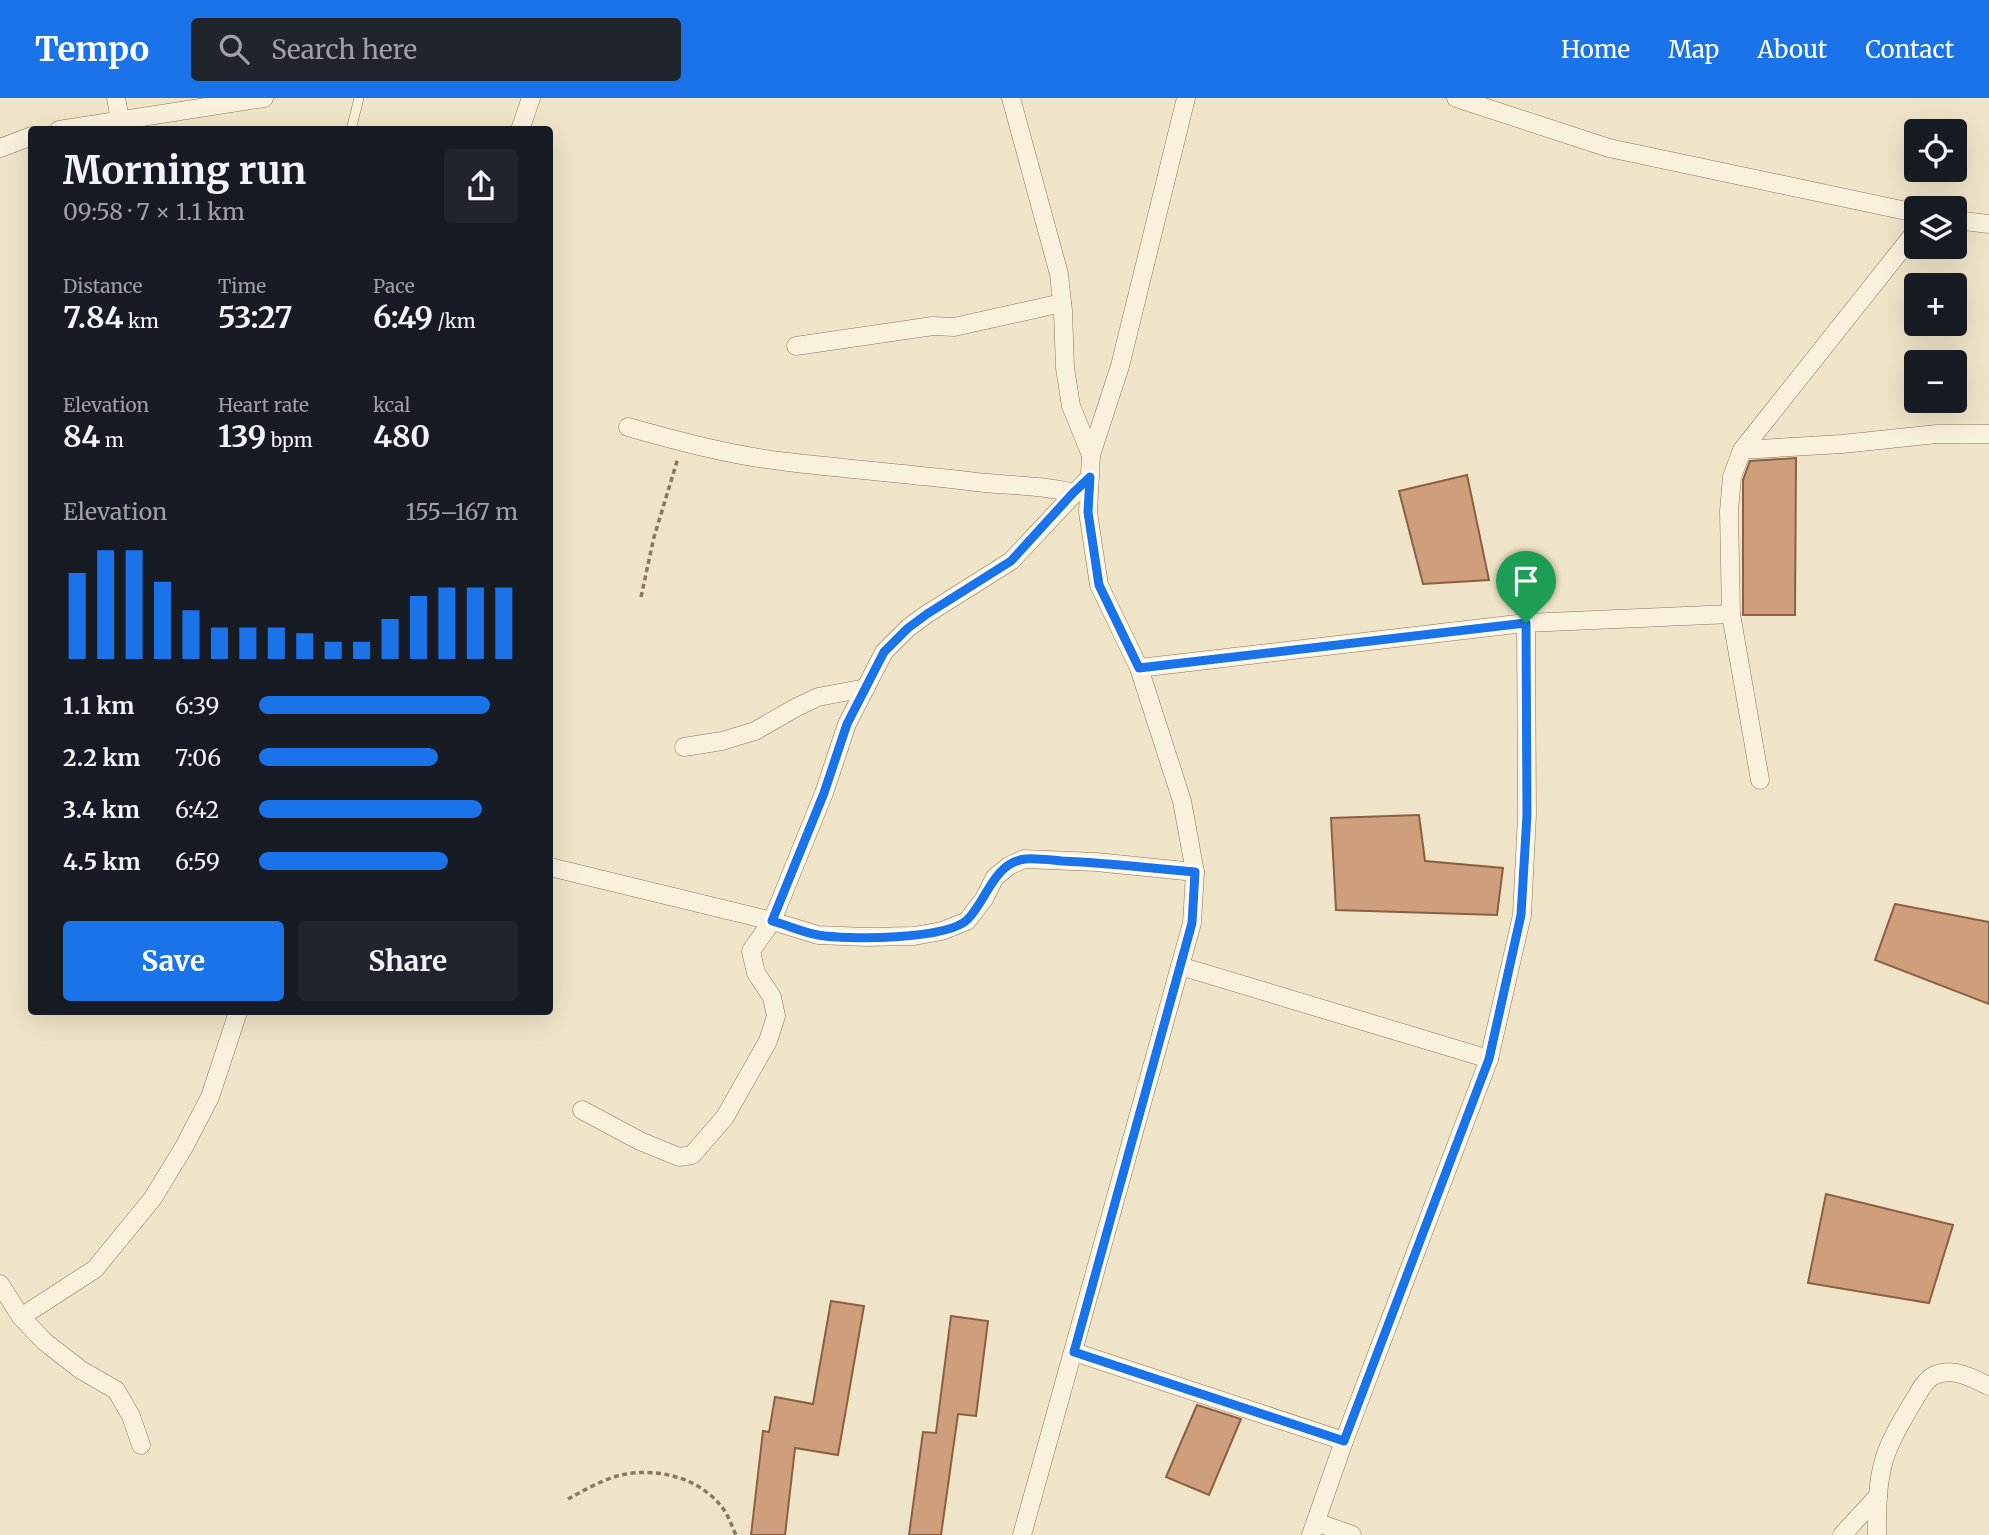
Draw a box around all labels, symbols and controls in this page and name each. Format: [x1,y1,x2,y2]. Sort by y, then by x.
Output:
search box [191,18,681,81]
text: Tempo [35,29,149,70]
icon: search [215,30,253,68]
text: Search here [271,33,417,66]
text: Home [1561,34,1630,65]
text: Map [1668,34,1719,65]
text: About [1757,34,1827,65]
text: Contact [1865,34,1954,65]
map controls [1904,119,1967,413]
button: locate [1904,119,1967,182]
text: Morning run [63,147,306,194]
button: share [444,149,518,223]
button: layers [1904,196,1967,259]
text: 09:58 · 7 × 1.1 km [63,197,245,226]
button: + [1904,273,1967,336]
text: Distance [63,274,142,298]
text: Time [218,274,266,298]
text: Pace [373,274,415,298]
text: 7.84 [63,298,123,336]
text: 53:27 [218,298,293,336]
text: 6:49 [373,298,433,336]
text: km [123,309,159,333]
text: /km [433,309,476,333]
button: − [1904,350,1967,413]
text: Elevation [63,393,149,417]
text: Heart rate [218,393,309,417]
text: kcal [373,393,410,417]
text: 84 [63,417,100,455]
text: 139 [218,417,266,455]
text: 480 [373,417,430,455]
text: m [100,428,124,452]
text: bpm [266,428,313,452]
text: Elevation [63,497,167,526]
text: 155–167 m [406,497,518,526]
pin [1496,551,1556,623]
icon: arrive [1507,562,1545,600]
text: 1.1 km [63,691,134,720]
text: 6:39 [175,691,219,720]
text: 2.2 km [63,743,141,772]
text: 7:06 [175,743,221,772]
text: 3.4 km [63,795,140,824]
text: 6:42 [175,795,219,824]
text: 4.5 km [63,847,141,876]
text: 6:59 [175,847,220,876]
button: Save [63,921,284,1001]
button: Share [298,921,518,1001]

